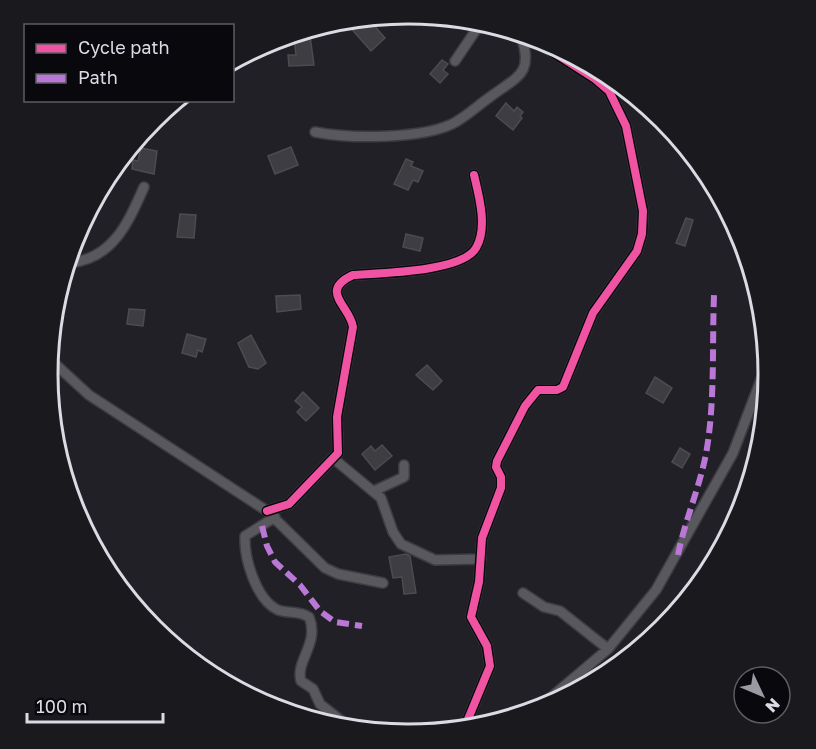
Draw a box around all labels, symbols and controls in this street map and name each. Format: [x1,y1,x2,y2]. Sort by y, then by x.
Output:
legend [24,24,234,102]
text: Cycle path [78,36,170,58]
text: Path [78,66,118,88]
north arrow [732,665,792,725]
scale bar [27,686,164,724]
text: N [761,694,784,717]
text: 100 m [36,695,87,717]

